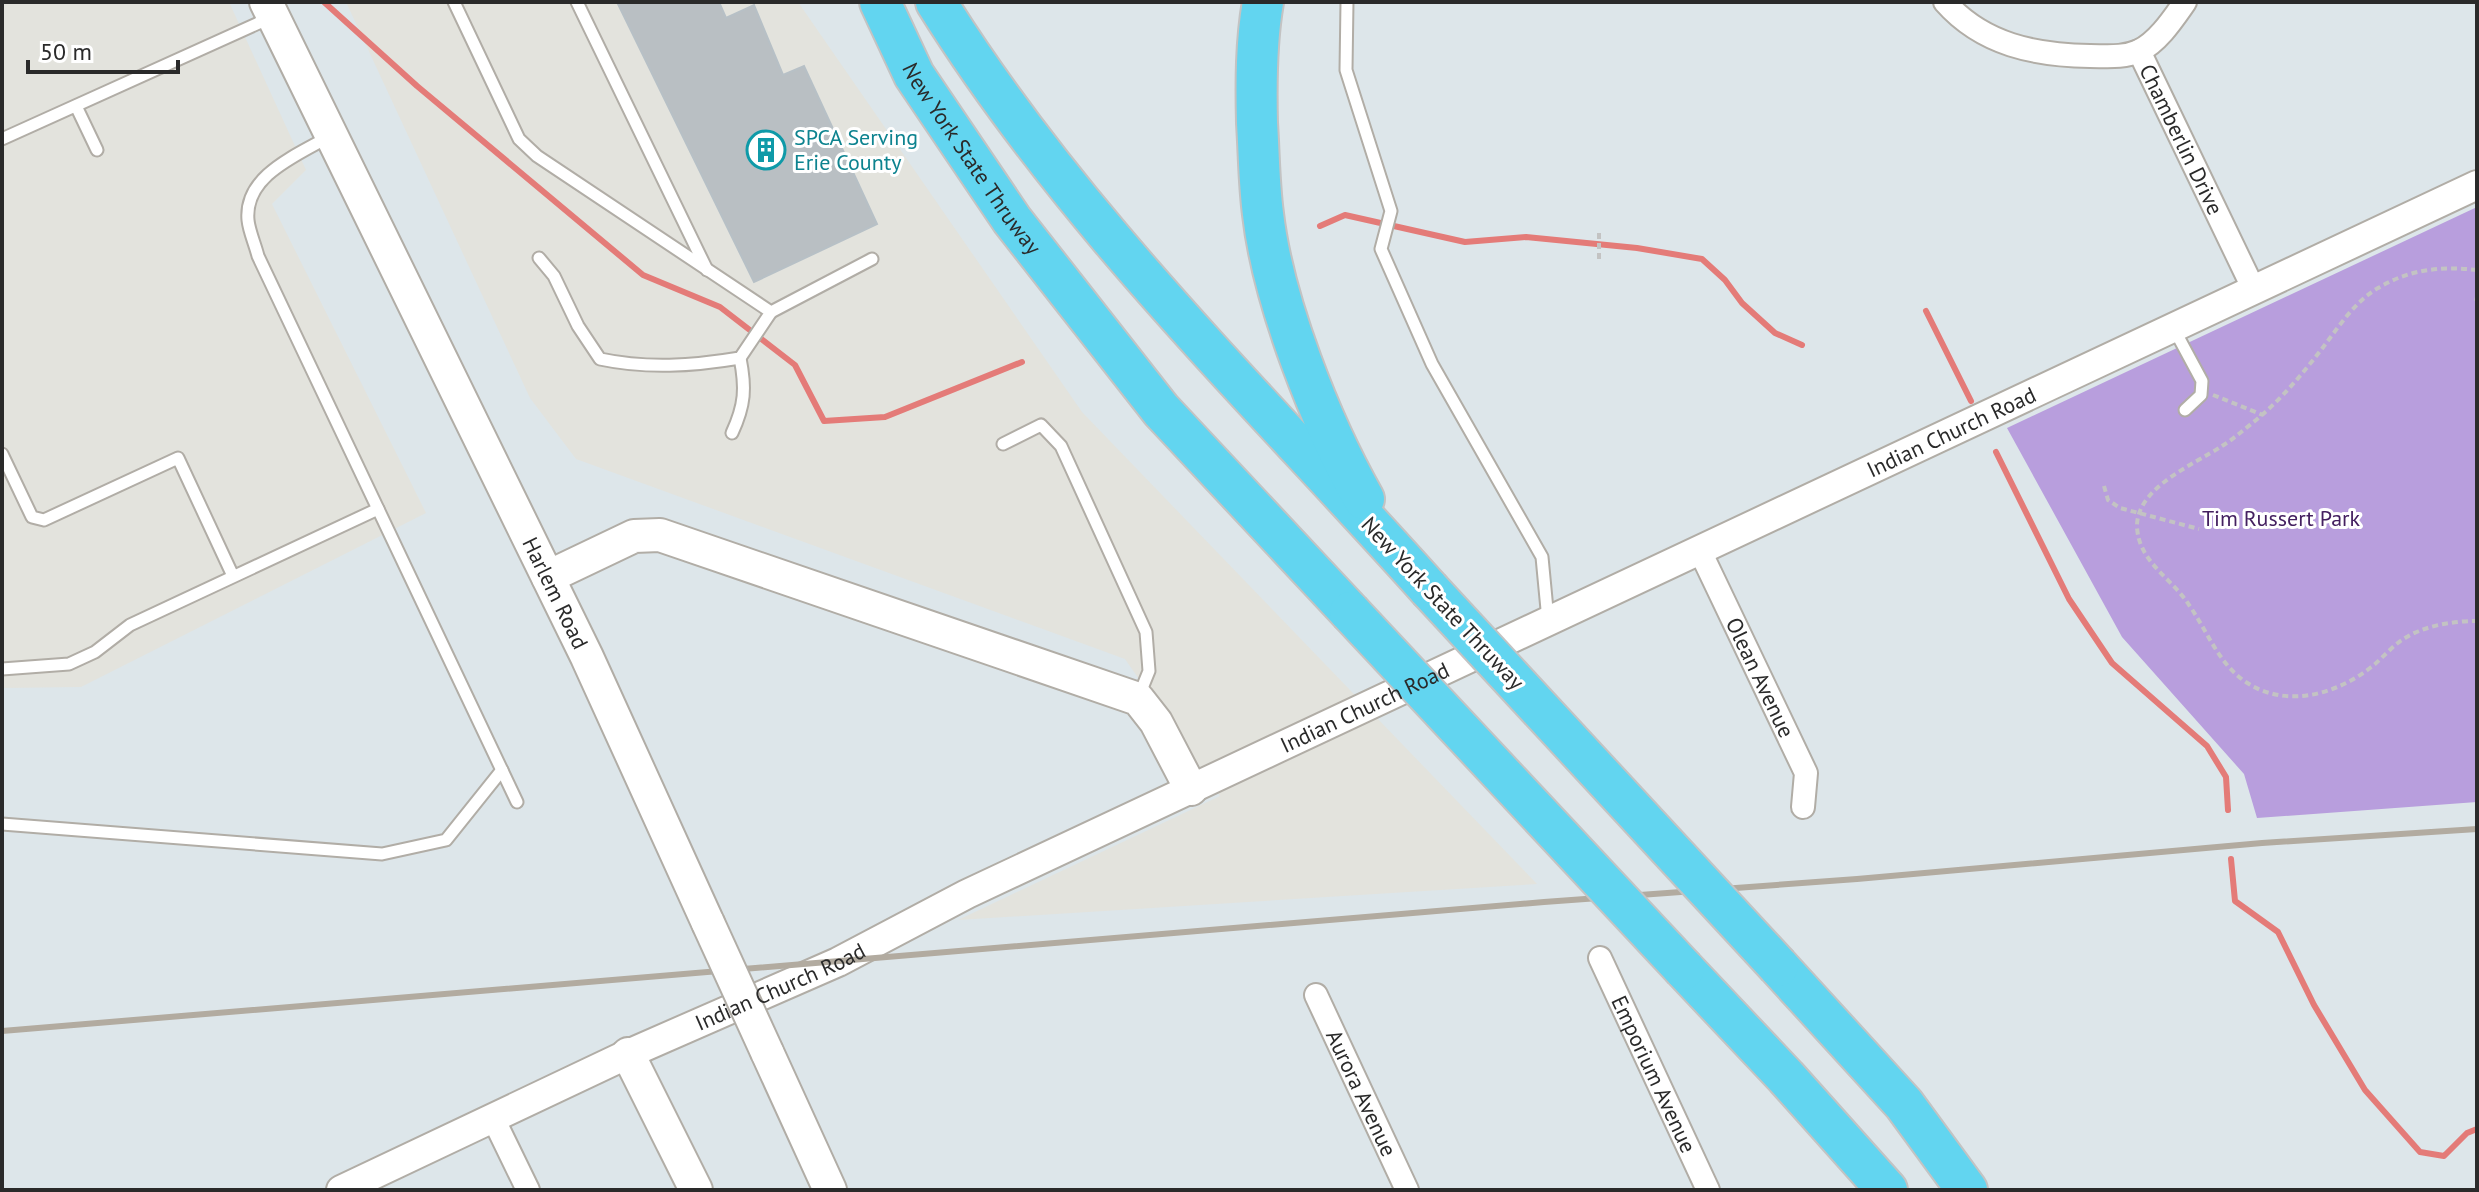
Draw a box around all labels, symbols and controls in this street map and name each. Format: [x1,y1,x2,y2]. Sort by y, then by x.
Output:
scale bar [28,24,178,74]
text: 50 m [40,36,92,67]
street label: New York State Thruway [896,58,1048,261]
street label: Chamberlin Drive [2133,60,2230,219]
place label: SPCA Serving Erie County [794,123,918,176]
building icon: SPCA Serving Erie County [745,129,787,171]
street label: Indian Church Road [1862,380,2040,484]
park label: Tim Russert Park [2202,504,2361,532]
street label: New York State Thruway [1355,511,1531,696]
street label: Harlem Road [516,532,595,653]
street label: Olean Avenue [1720,613,1801,742]
street label: Indian Church Road [1276,656,1454,759]
street label: Indian Church Road [691,936,870,1037]
street label: Emporium Avenue [1605,991,1703,1157]
street label: Aurora Avenue [1320,1025,1403,1161]

